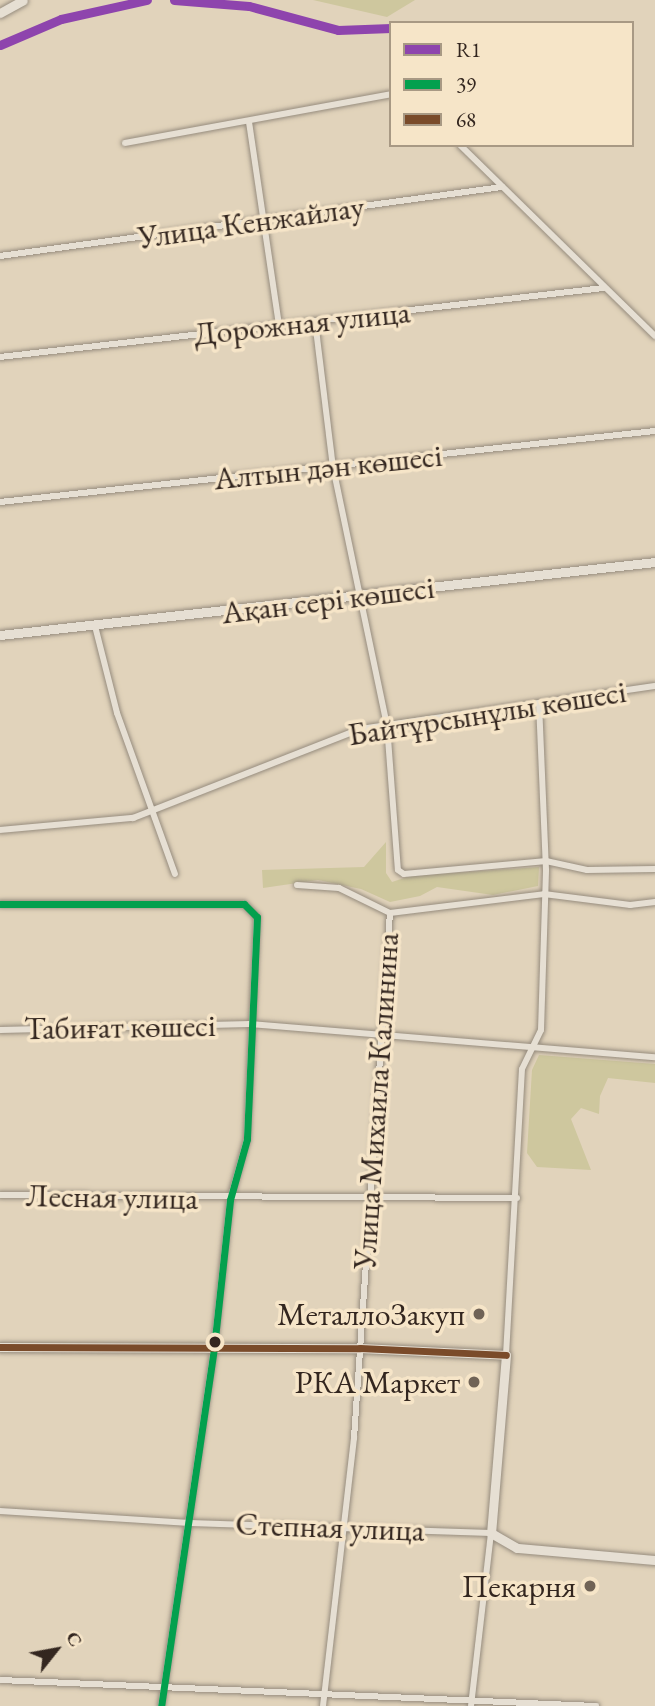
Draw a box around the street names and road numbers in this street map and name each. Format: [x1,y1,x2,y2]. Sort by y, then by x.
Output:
street label: Улица Кенжайлау [135,187,367,257]
street label: Дорожная улица [192,293,412,353]
street label: Алтын дән көшесі [212,436,444,498]
street label: Ақан сері көшесі [219,568,437,632]
street label: Байтұрсынұлы көшесі [345,672,629,754]
street label: Улица Михаила Калинина [345,931,407,1271]
street label: Табиғат көшесі [24,1006,216,1048]
street label: Лесная улица [26,1176,198,1218]
street label: Степная улица [235,1505,425,1549]

